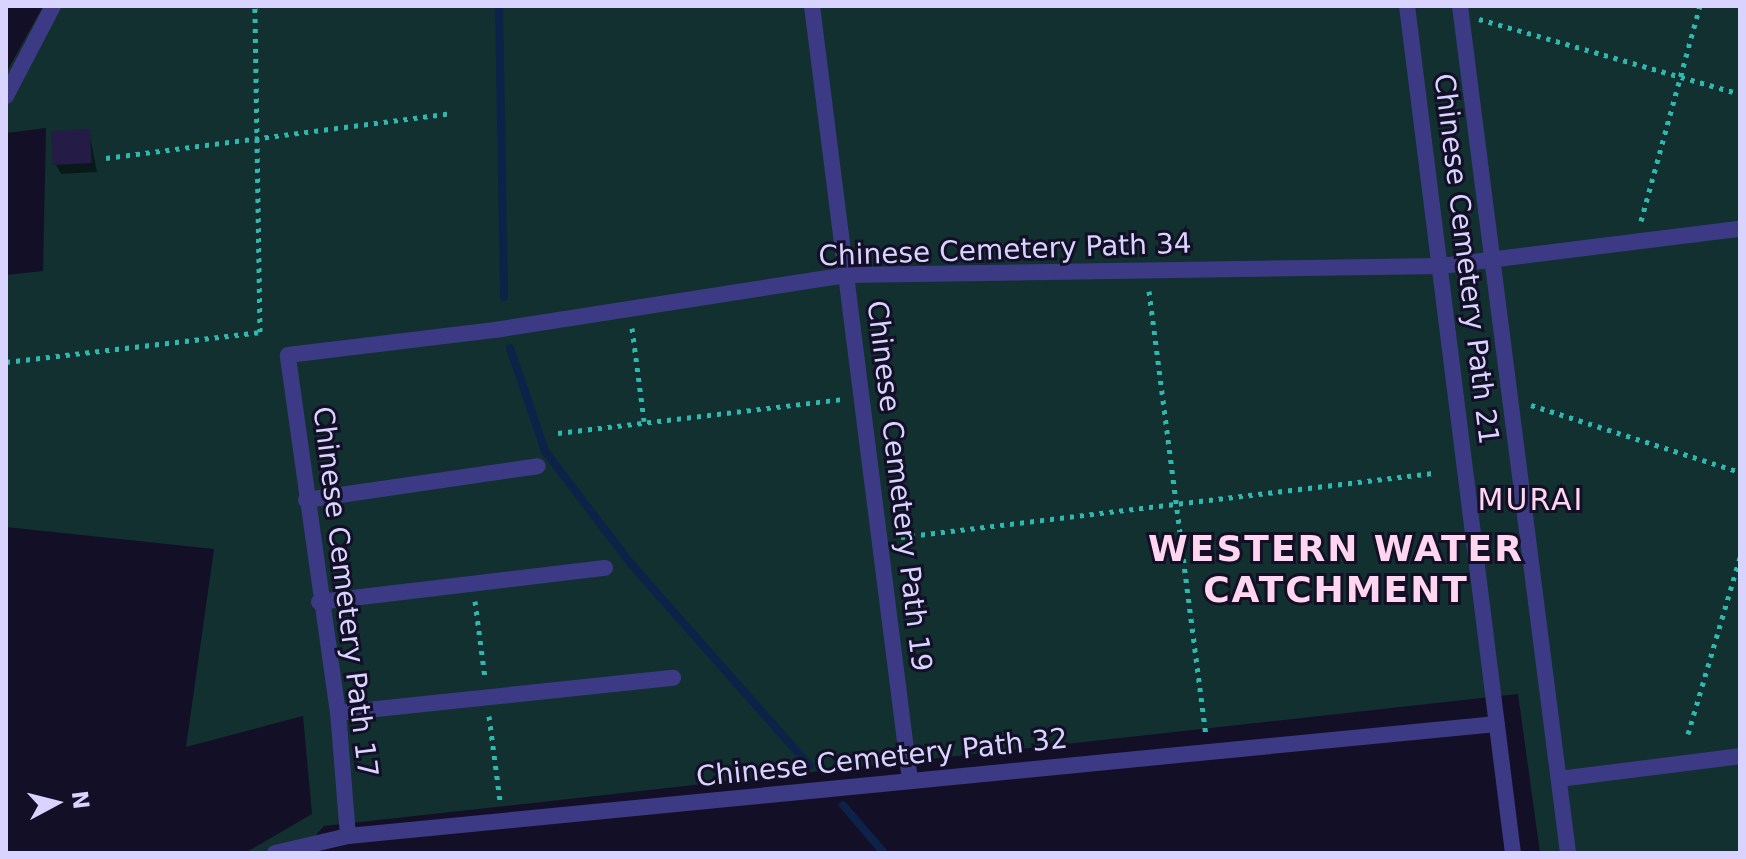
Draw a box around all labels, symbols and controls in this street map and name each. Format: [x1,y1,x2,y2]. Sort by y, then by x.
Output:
street label: Chinese Cemetery Path 21 [1427,72,1505,446]
street label: Chinese Cemetery Path 34 [818,227,1192,273]
street label: Chinese Cemetery Path 19 [860,299,938,673]
street label: Chinese Cemetery Path 17 [306,405,384,779]
district label: MURAI [1478,482,1584,518]
district label: WESTERN WATER CATCHMENT [1148,526,1524,611]
street label: Chinese Cemetery Path 32 [695,722,1069,794]
north arrow [16,763,96,843]
text: N [67,789,94,811]

